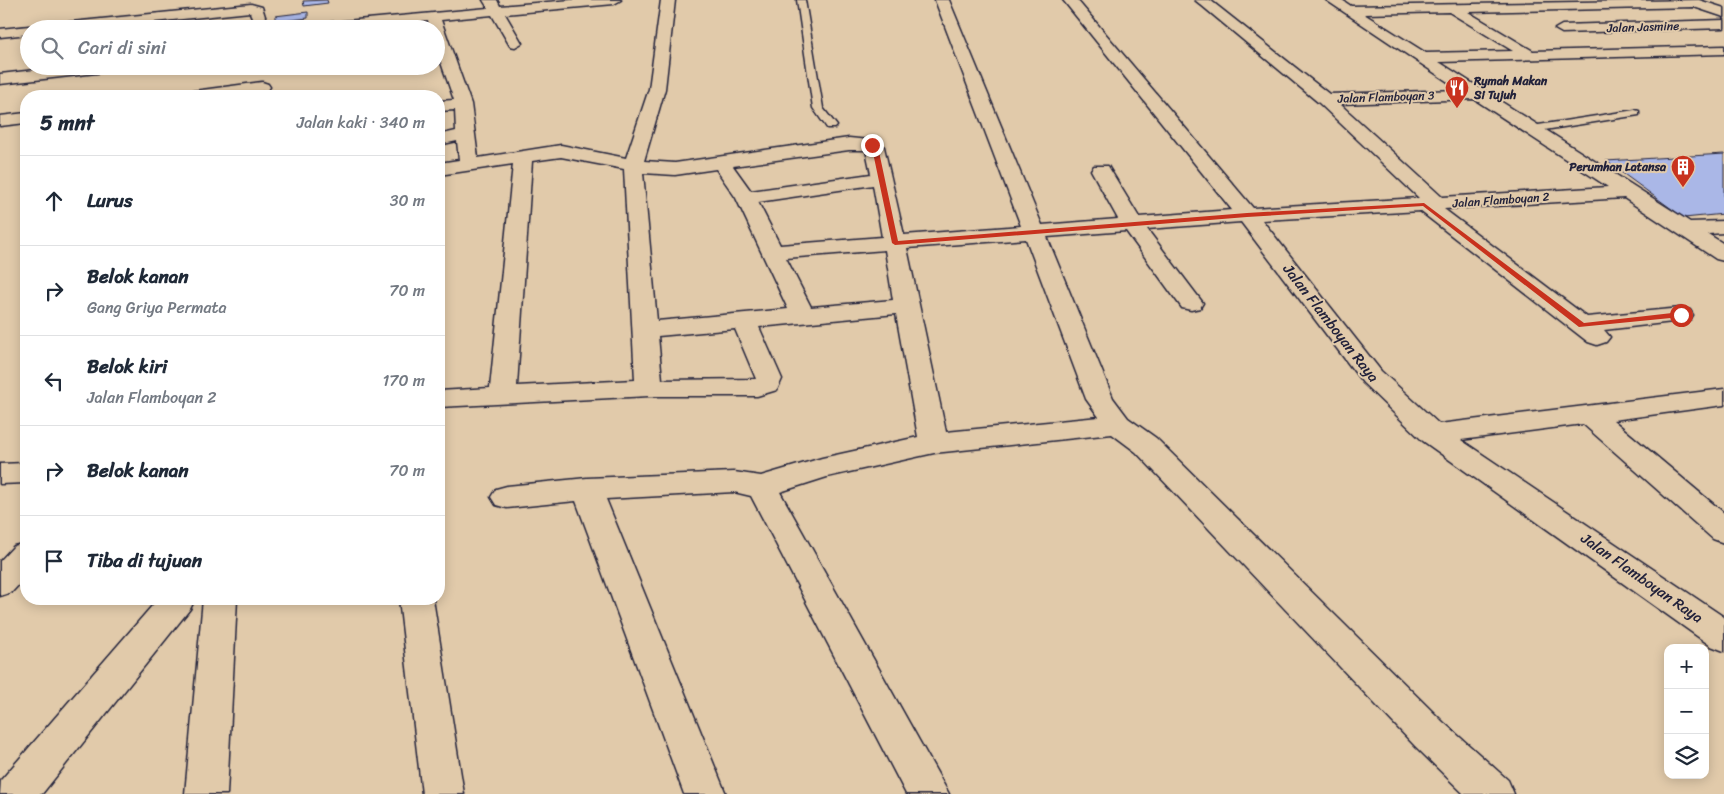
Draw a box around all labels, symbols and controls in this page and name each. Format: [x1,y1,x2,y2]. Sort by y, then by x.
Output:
street label: Jalan Jasmine [1605,15,1680,39]
search box [20,20,445,75]
text: Cari di sini [78,31,166,64]
icon: search [38,34,66,62]
place label: Rymah Makan Si Tujuh [1473,70,1548,106]
restaurant icon: Rymah Makan Si Tujuh [1444,75,1470,109]
street label: Jalan Flamboyan 3 [1336,84,1435,110]
text: 5 mnt [40,104,94,142]
text: Jalan kaki · 340 m [297,108,425,137]
route end [861,134,884,157]
building icon: Perumhan Latansa [1670,154,1696,188]
place label: Perumhan Latansa [1569,156,1667,178]
text: Lurus [87,184,133,217]
text: 30 m [390,186,425,215]
street label: Jalan Flamboyan 2 [1451,186,1550,214]
icon: ahead [40,187,68,215]
street label: Jalan Flamboyan Raya [1276,257,1386,388]
text: Belok kanan [87,260,189,293]
text: 70 m [389,276,425,305]
icon: right [40,277,68,305]
text: Gang Griya Permata [87,293,227,322]
route start [1670,304,1693,327]
text: Belok kiri [87,350,167,383]
text: 170 m [382,366,425,395]
icon: left [40,367,68,395]
text: Jalan Flamboyan 2 [87,383,216,412]
text: Belok kanan [87,454,189,487]
text: 70 m [389,456,425,485]
icon: right [40,457,68,485]
street label: Jalan Flamboyan Raya [1574,525,1709,630]
text: Tiba di tujuan [87,544,202,577]
icon: arrive [40,547,68,575]
map controls [1664,644,1709,779]
button: + [1664,644,1709,689]
button: − [1664,689,1709,734]
button: layers [1664,734,1709,779]

